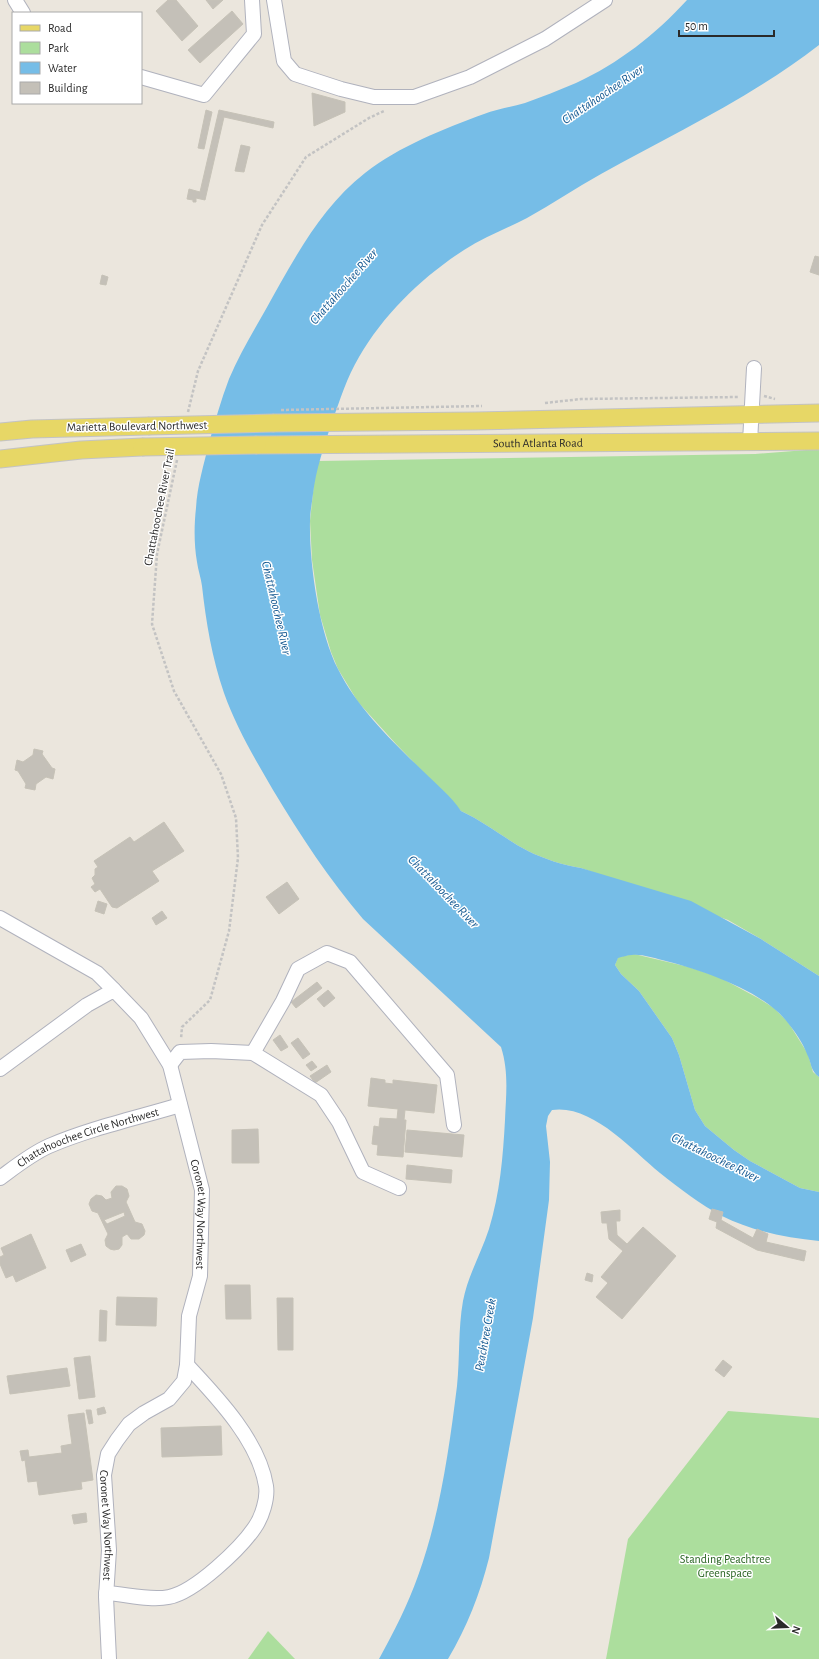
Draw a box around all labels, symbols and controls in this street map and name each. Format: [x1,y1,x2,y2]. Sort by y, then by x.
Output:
legend [12,12,142,104]
scale bar [679,12,774,38]
text: 50 m [685,20,708,32]
text: Road [48,22,72,34]
text: Park [48,42,69,54]
text: Water [48,62,77,74]
water label: Chattahoochee River [560,63,647,127]
text: Building [48,82,88,94]
water label: Chattahoochee River [308,246,381,327]
street label: Marietta Boulevard Northwest [67,419,208,433]
street label: South Atlanta Road [493,437,583,449]
street label: Chattahoochee River Trail [142,447,176,567]
water label: Chattahoochee River [259,560,293,657]
water label: Chattahoochee River [405,853,481,931]
street label: Chattahoochee Circle Northwest [15,1105,160,1169]
water label: Chattahoochee River [669,1131,761,1185]
street label: Coronet Way Northwest [188,1158,208,1270]
water label: Peachtree Creek [473,1298,499,1372]
street label: Coronet Way Northwest [98,1469,115,1581]
park label: Standing Peachtree Greenspace [680,1553,770,1579]
north arrow [767,1607,807,1647]
text: N [790,1625,802,1636]

